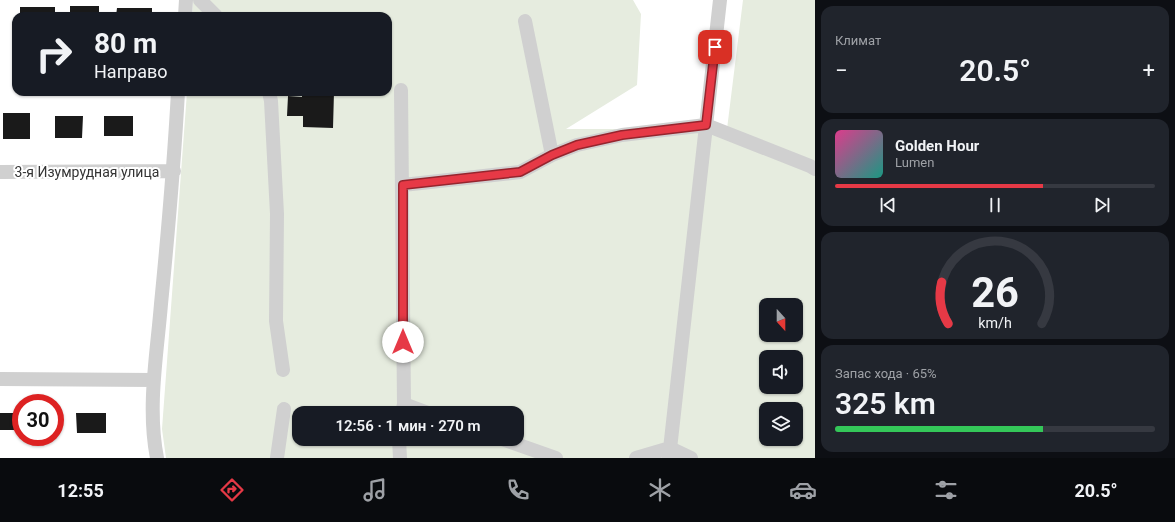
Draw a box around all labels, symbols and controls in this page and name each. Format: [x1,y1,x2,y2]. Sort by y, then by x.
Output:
text: 80 m [94,27,157,60]
icon: right [28,28,80,80]
pin [698,30,732,64]
text: Климат [835,33,881,48]
icon: arrive [704,36,726,58]
text: 20.5° [959,53,1031,88]
text: − [835,58,848,83]
text: + [1143,58,1155,83]
text: Направо [94,61,167,82]
text: Golden Hour [895,137,979,155]
text: Lumen [895,155,934,170]
street label: 3-я Изумрудная улица [15,164,159,180]
icon: previous [877,194,899,216]
icon: pause [984,194,1006,216]
icon: next [1091,194,1113,216]
text: 26 [971,267,1019,316]
north arrow [759,298,803,342]
map controls [759,298,803,446]
text: km/h [978,314,1012,330]
position arrow [382,321,424,363]
button: sound [759,350,803,394]
text: Запас хода · 65% [835,366,937,381]
text: 325 km [835,386,936,421]
speed limit sign: 30 [12,394,64,446]
button: layers [759,402,803,446]
text: 12:56 · 1 мин · 270 m [335,417,481,435]
icon: directions [218,476,246,504]
icon: music [361,476,389,504]
icon: phone [504,476,532,504]
icon: climate [646,476,674,504]
icon: car [789,476,817,504]
icon: filters [932,476,960,504]
text: 12:55 [57,480,104,501]
text: 20.5° [1074,480,1118,501]

